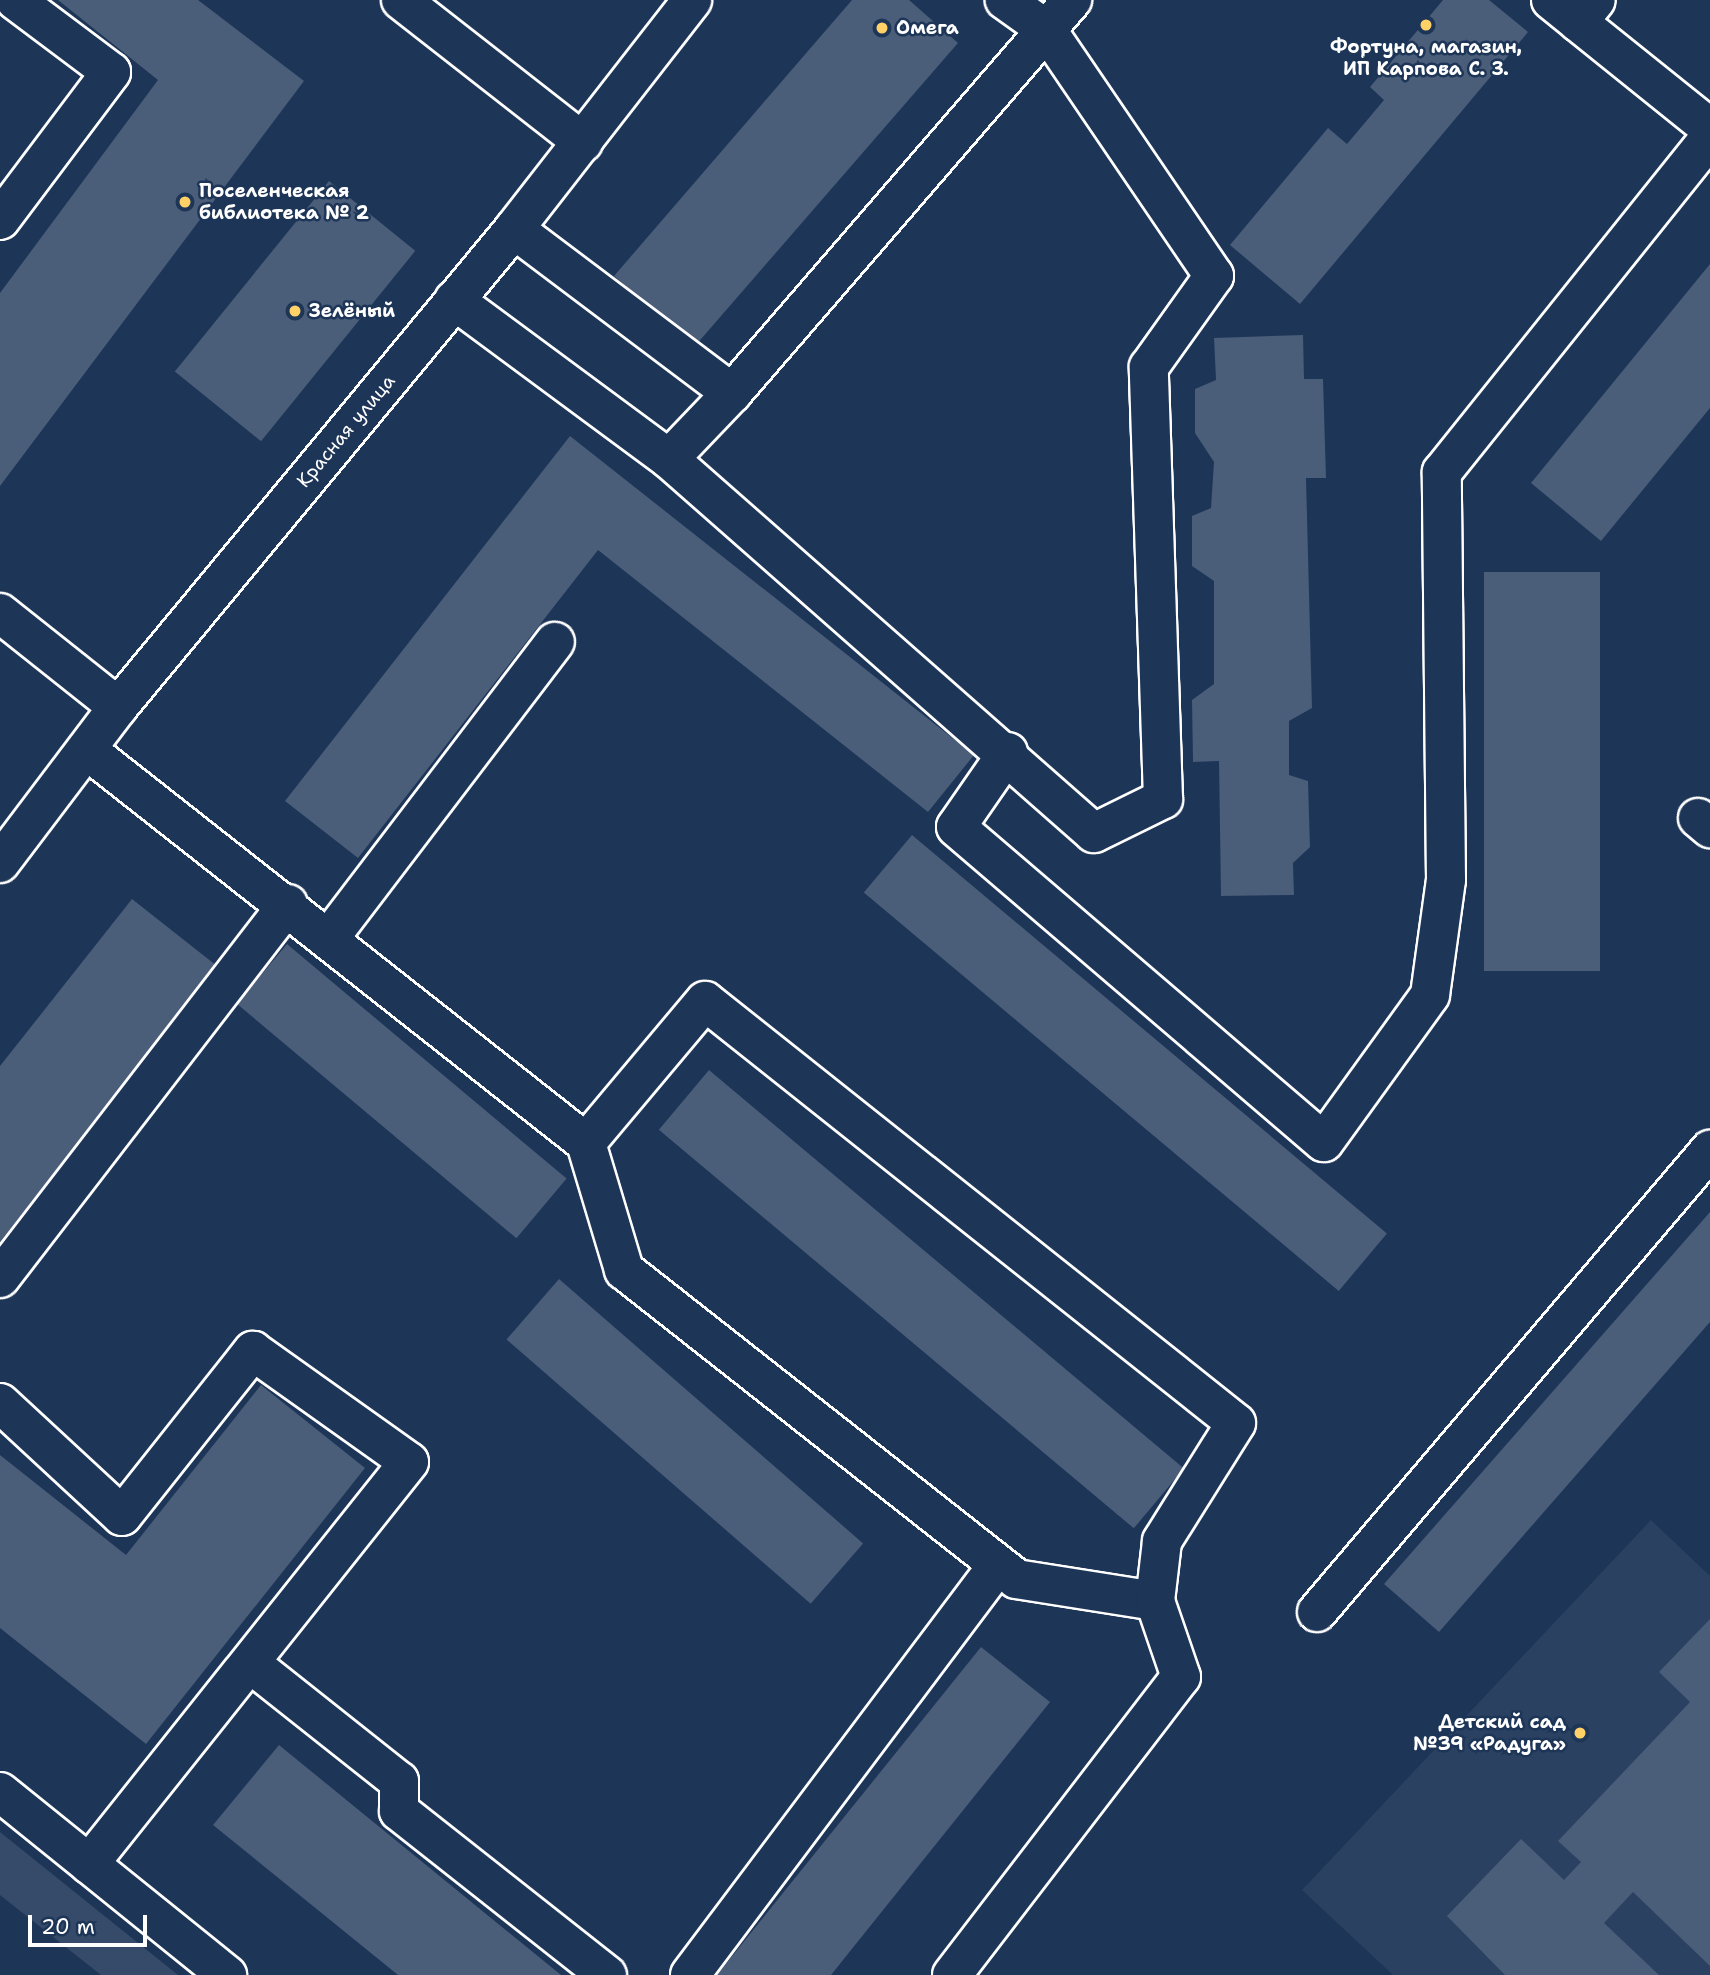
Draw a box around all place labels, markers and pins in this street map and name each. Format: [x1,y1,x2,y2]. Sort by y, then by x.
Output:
place label: Омега [896,17,959,39]
marker: Фортуна, магазин, ИП Карпова С. З. [1418,17,1434,33]
marker: Омега [874,20,890,36]
place label: Фортуна, магазин, ИП Карпова С. З. [1330,36,1522,80]
place label: Поселенческая библиотека № 2 [199,180,369,224]
marker: Поселенческая библиотека № 2 [177,194,193,210]
place label: Зелёный [309,300,395,322]
marker: Зелёный [287,303,303,319]
place label: Детский сад №39 «Радуга» [1413,1711,1566,1755]
marker: Детский сад №39 «Радуга» [1572,1725,1588,1741]

